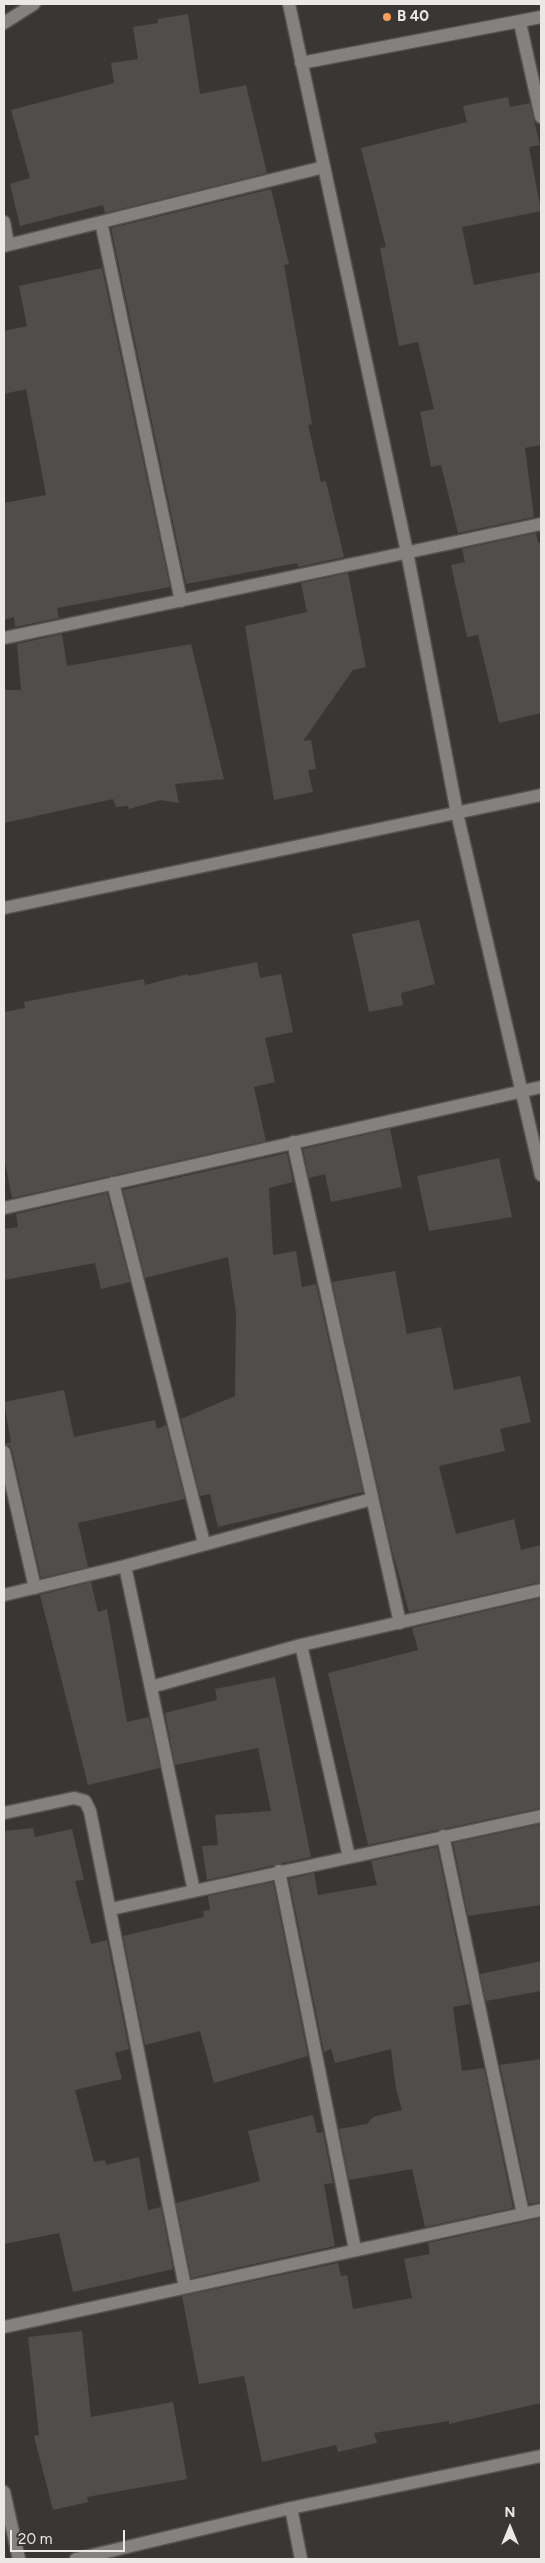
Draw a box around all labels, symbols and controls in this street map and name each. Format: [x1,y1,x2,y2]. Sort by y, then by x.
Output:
place label: B 40 [397,8,429,26]
marker: B 40 [381,11,393,23]
north arrow [485,2503,535,2553]
text: N [505,2504,515,2521]
scale bar [12,2520,128,2552]
text: 20 m [18,2530,52,2548]

